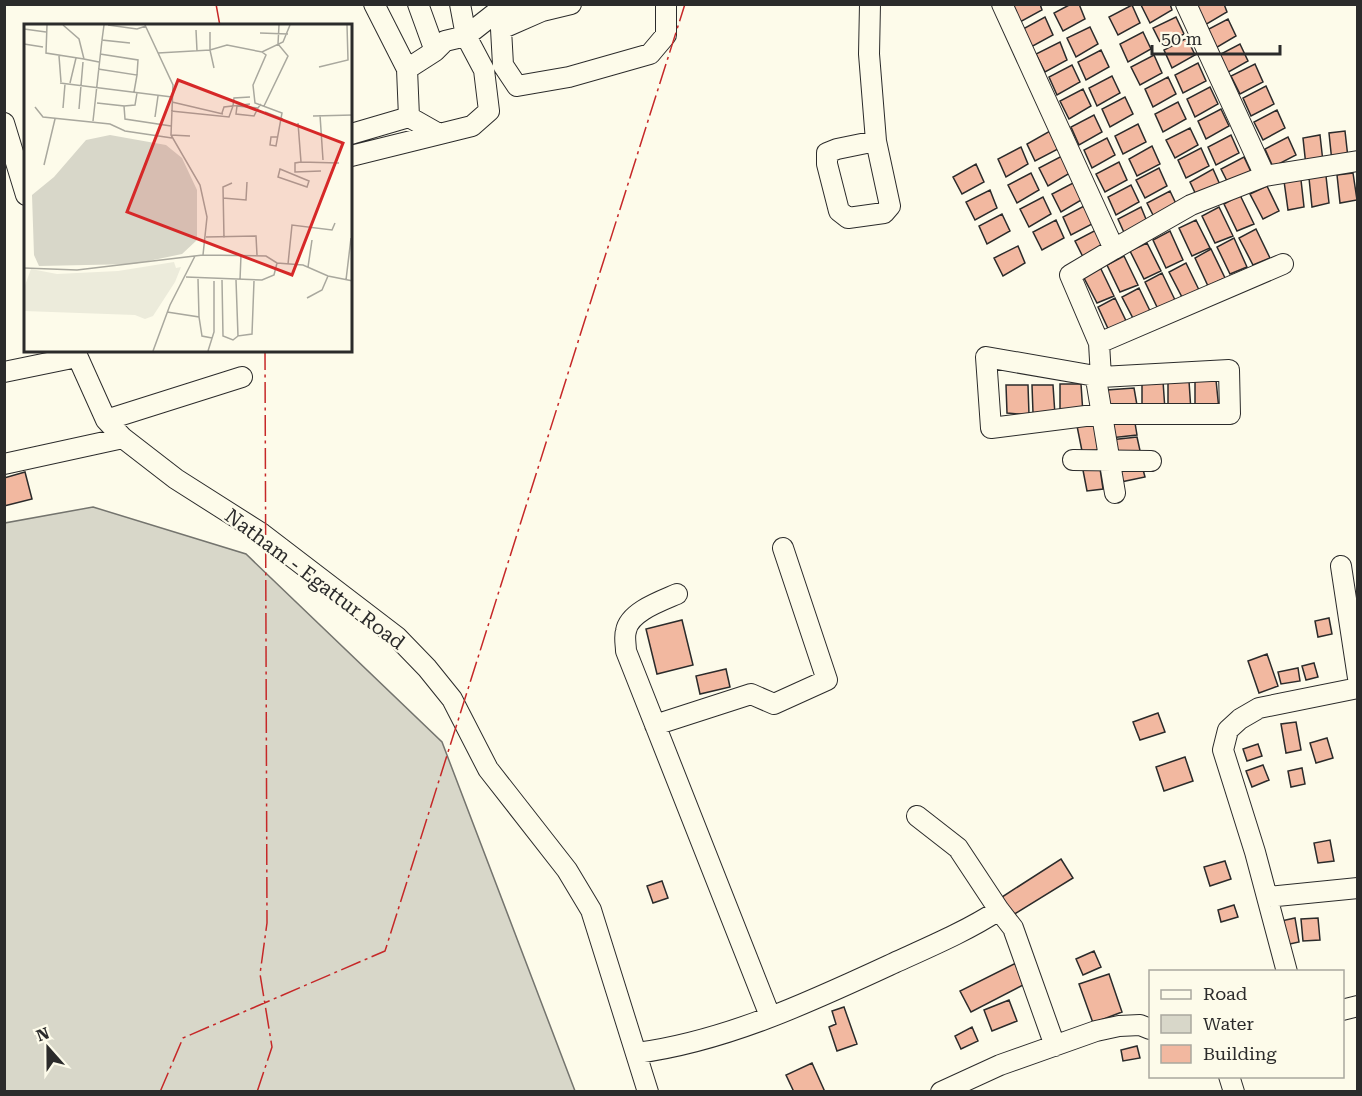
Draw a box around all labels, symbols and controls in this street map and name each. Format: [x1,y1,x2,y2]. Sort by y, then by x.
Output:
scale bar [1152,18,1280,56]
inset map [24,24,352,352]
text: 50 m [1161,28,1202,49]
street label: Natham - Egattur Road [220,503,410,655]
legend [1149,970,1344,1078]
text: Road [1203,983,1248,1004]
text: Water [1203,1013,1254,1034]
north arrow [18,1018,78,1078]
text: N [34,1023,52,1046]
text: Building [1203,1043,1277,1064]

